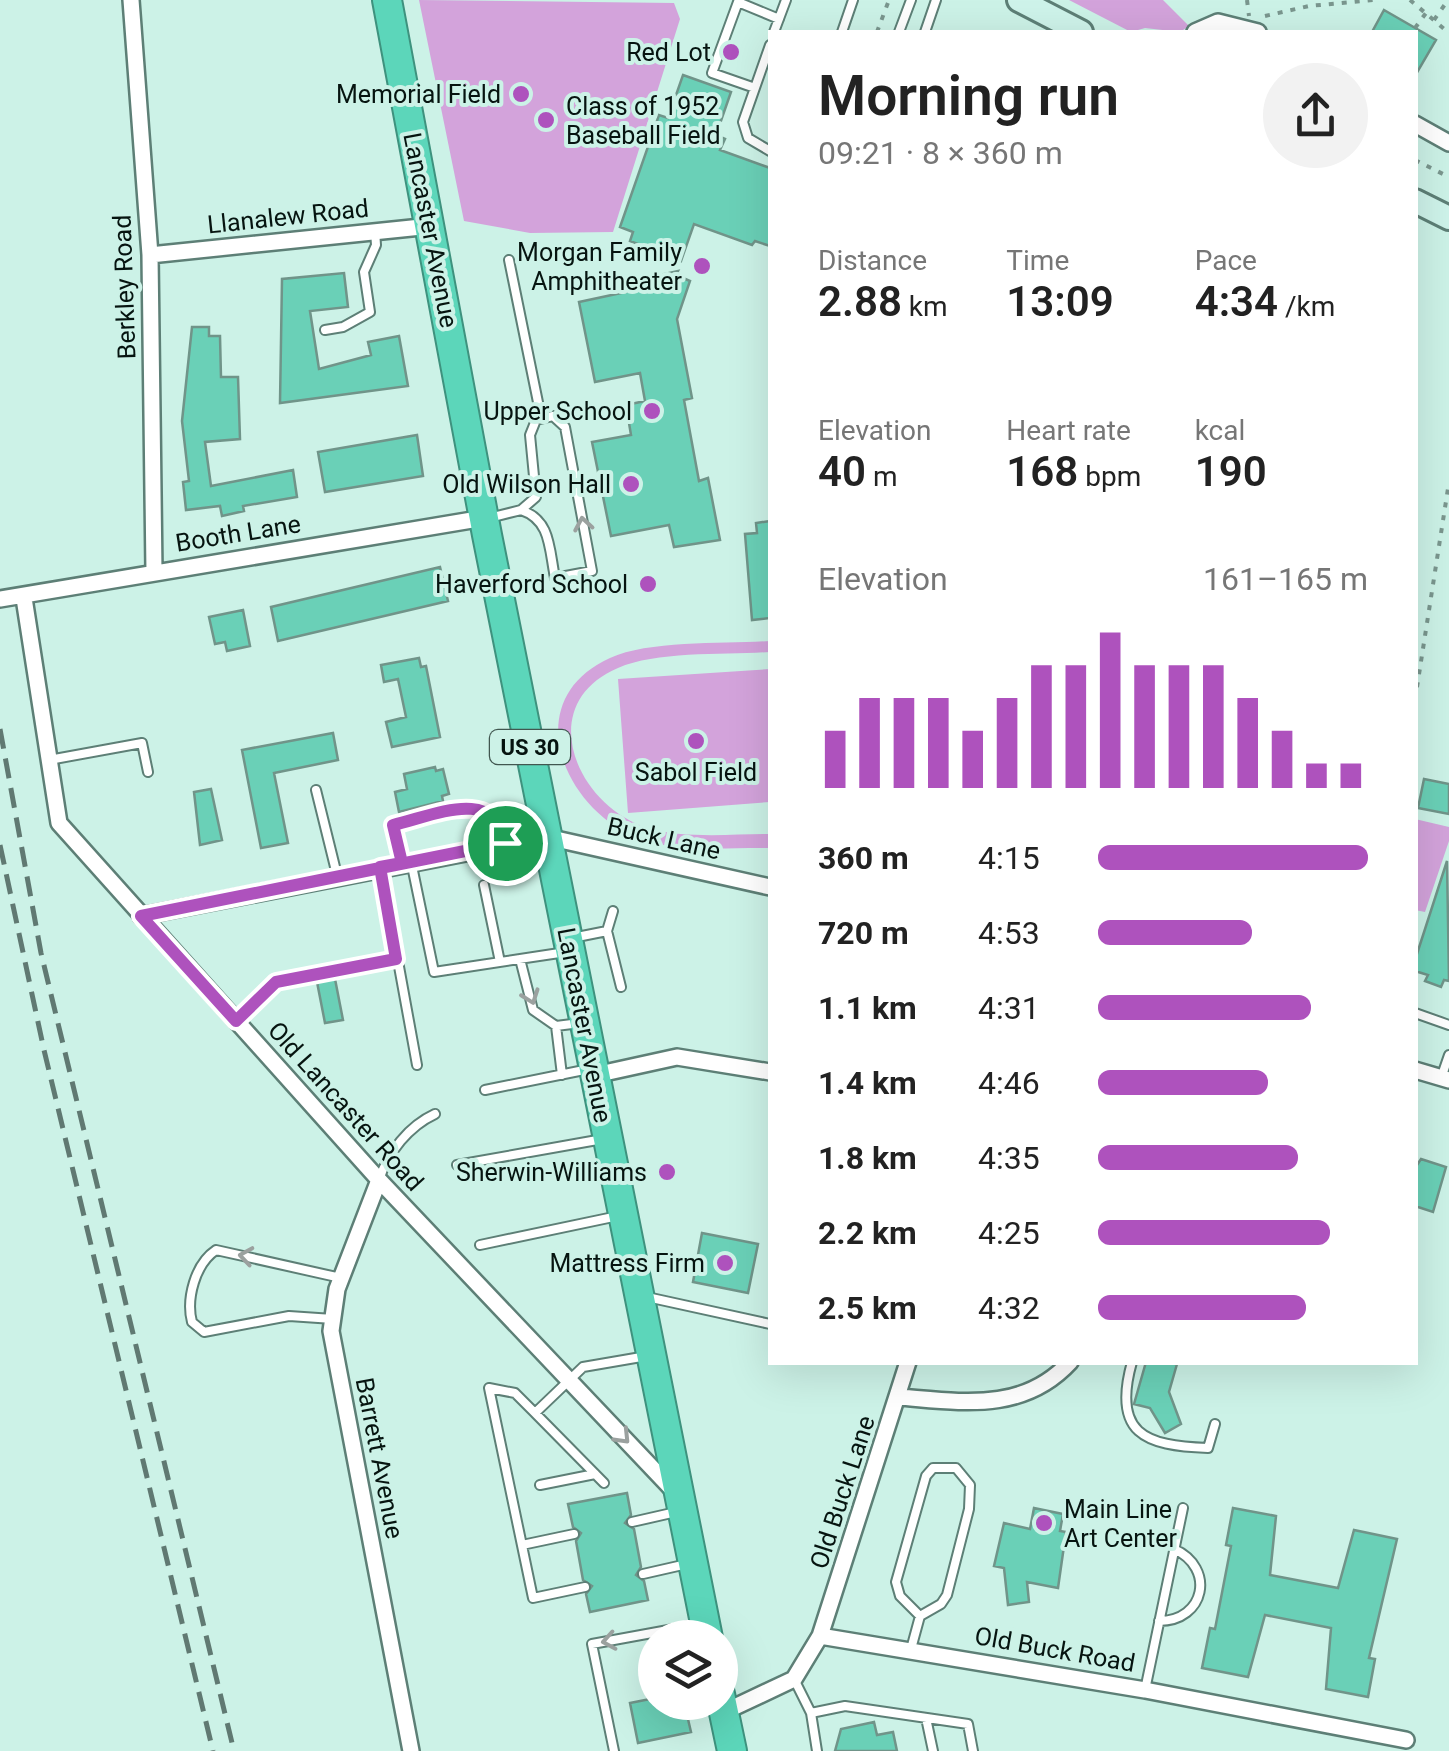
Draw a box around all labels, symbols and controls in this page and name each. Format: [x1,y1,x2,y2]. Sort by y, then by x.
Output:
place label: Red Lot [626,38,711,67]
marker: Red Lot [720,41,742,63]
button: share [1263,63,1368,168]
text: Morning run [818,64,1119,128]
place label: Memorial Field [336,80,501,109]
marker: Memorial Field [510,83,532,105]
place label: Class of 1952 Baseball Field [566,92,721,150]
marker: Class of 1952 Baseball Field [535,109,557,131]
street label: Lancaster Avenue [397,130,464,330]
text: 09:21 · 8 × 360 m [818,134,1063,172]
street label: Llanalew Road [206,194,370,239]
street label: Berkley Road [107,214,142,360]
place label: Morgan Family Amphitheater [517,238,683,296]
text: Distance [818,244,927,277]
text: Time [1006,244,1069,277]
text: Pace [1195,244,1257,277]
marker: Morgan Family Amphitheater [691,255,713,277]
text: 2.88 [818,277,902,326]
text: 13:09 [1006,277,1114,326]
text: 4:34 [1195,277,1278,326]
text: km [902,290,948,323]
text: /km [1278,290,1335,323]
place label: Upper School [483,397,632,426]
marker: Upper School [641,400,663,422]
text: Elevation [818,414,931,447]
text: Heart rate [1006,414,1131,447]
text: kcal [1195,414,1245,447]
text: 40 [818,447,866,496]
text: 168 [1006,447,1078,496]
text: 190 [1195,447,1267,496]
text: m [866,460,898,493]
text: bpm [1078,460,1141,493]
place label: Old Wilson Hall [442,470,611,499]
marker: Old Wilson Hall [620,473,642,495]
street label: Booth Lane [173,509,303,558]
one-way arrow [573,516,594,533]
text: Elevation [818,560,948,598]
text: 161–165 m [1203,560,1368,598]
place label: Haverford School [435,570,628,599]
marker: Haverford School [637,573,659,595]
road number: US 30 [490,730,570,764]
marker: Sabol Field [685,730,707,752]
place label: Sabol Field [635,758,757,787]
pin [463,801,548,886]
street label: Buck Lane [604,811,723,866]
icon: arrive [478,816,533,871]
text: 360 m [818,839,909,877]
text: 4:15 [978,839,1040,877]
text: 720 m [818,914,909,952]
text: 4:53 [978,914,1040,952]
street label: Lancaster Avenue [551,925,618,1125]
one-way arrow [519,987,539,1005]
text: 1.1 km [818,989,917,1027]
text: 4:31 [978,989,1040,1027]
street label: Old Lancaster Road [262,1016,429,1197]
text: 1.4 km [818,1064,917,1102]
text: 4:46 [978,1064,1040,1102]
text: 1.8 km [818,1139,917,1177]
text: 4:35 [978,1139,1040,1177]
place label: Sherwin-Williams [456,1158,647,1187]
marker: Sherwin-Williams [656,1161,678,1183]
text: 2.2 km [818,1214,917,1252]
text: 4:25 [978,1214,1040,1252]
one-way arrow [238,1246,254,1267]
place label: Mattress Firm [549,1249,705,1278]
marker: Mattress Firm [714,1252,736,1274]
text: 2.5 km [818,1289,917,1327]
text: 4:32 [978,1289,1040,1327]
street label: Barrett Avenue [350,1375,409,1541]
street label: Old Buck Lane [804,1412,881,1572]
one-way arrow [611,1426,629,1444]
place label: Main Line Art Center [1064,1495,1178,1553]
marker: Main Line Art Center [1033,1512,1055,1534]
map controls [638,1620,738,1720]
button: layers [638,1620,738,1720]
street label: Old Buck Road [972,1621,1137,1678]
one-way arrow [601,1629,618,1650]

